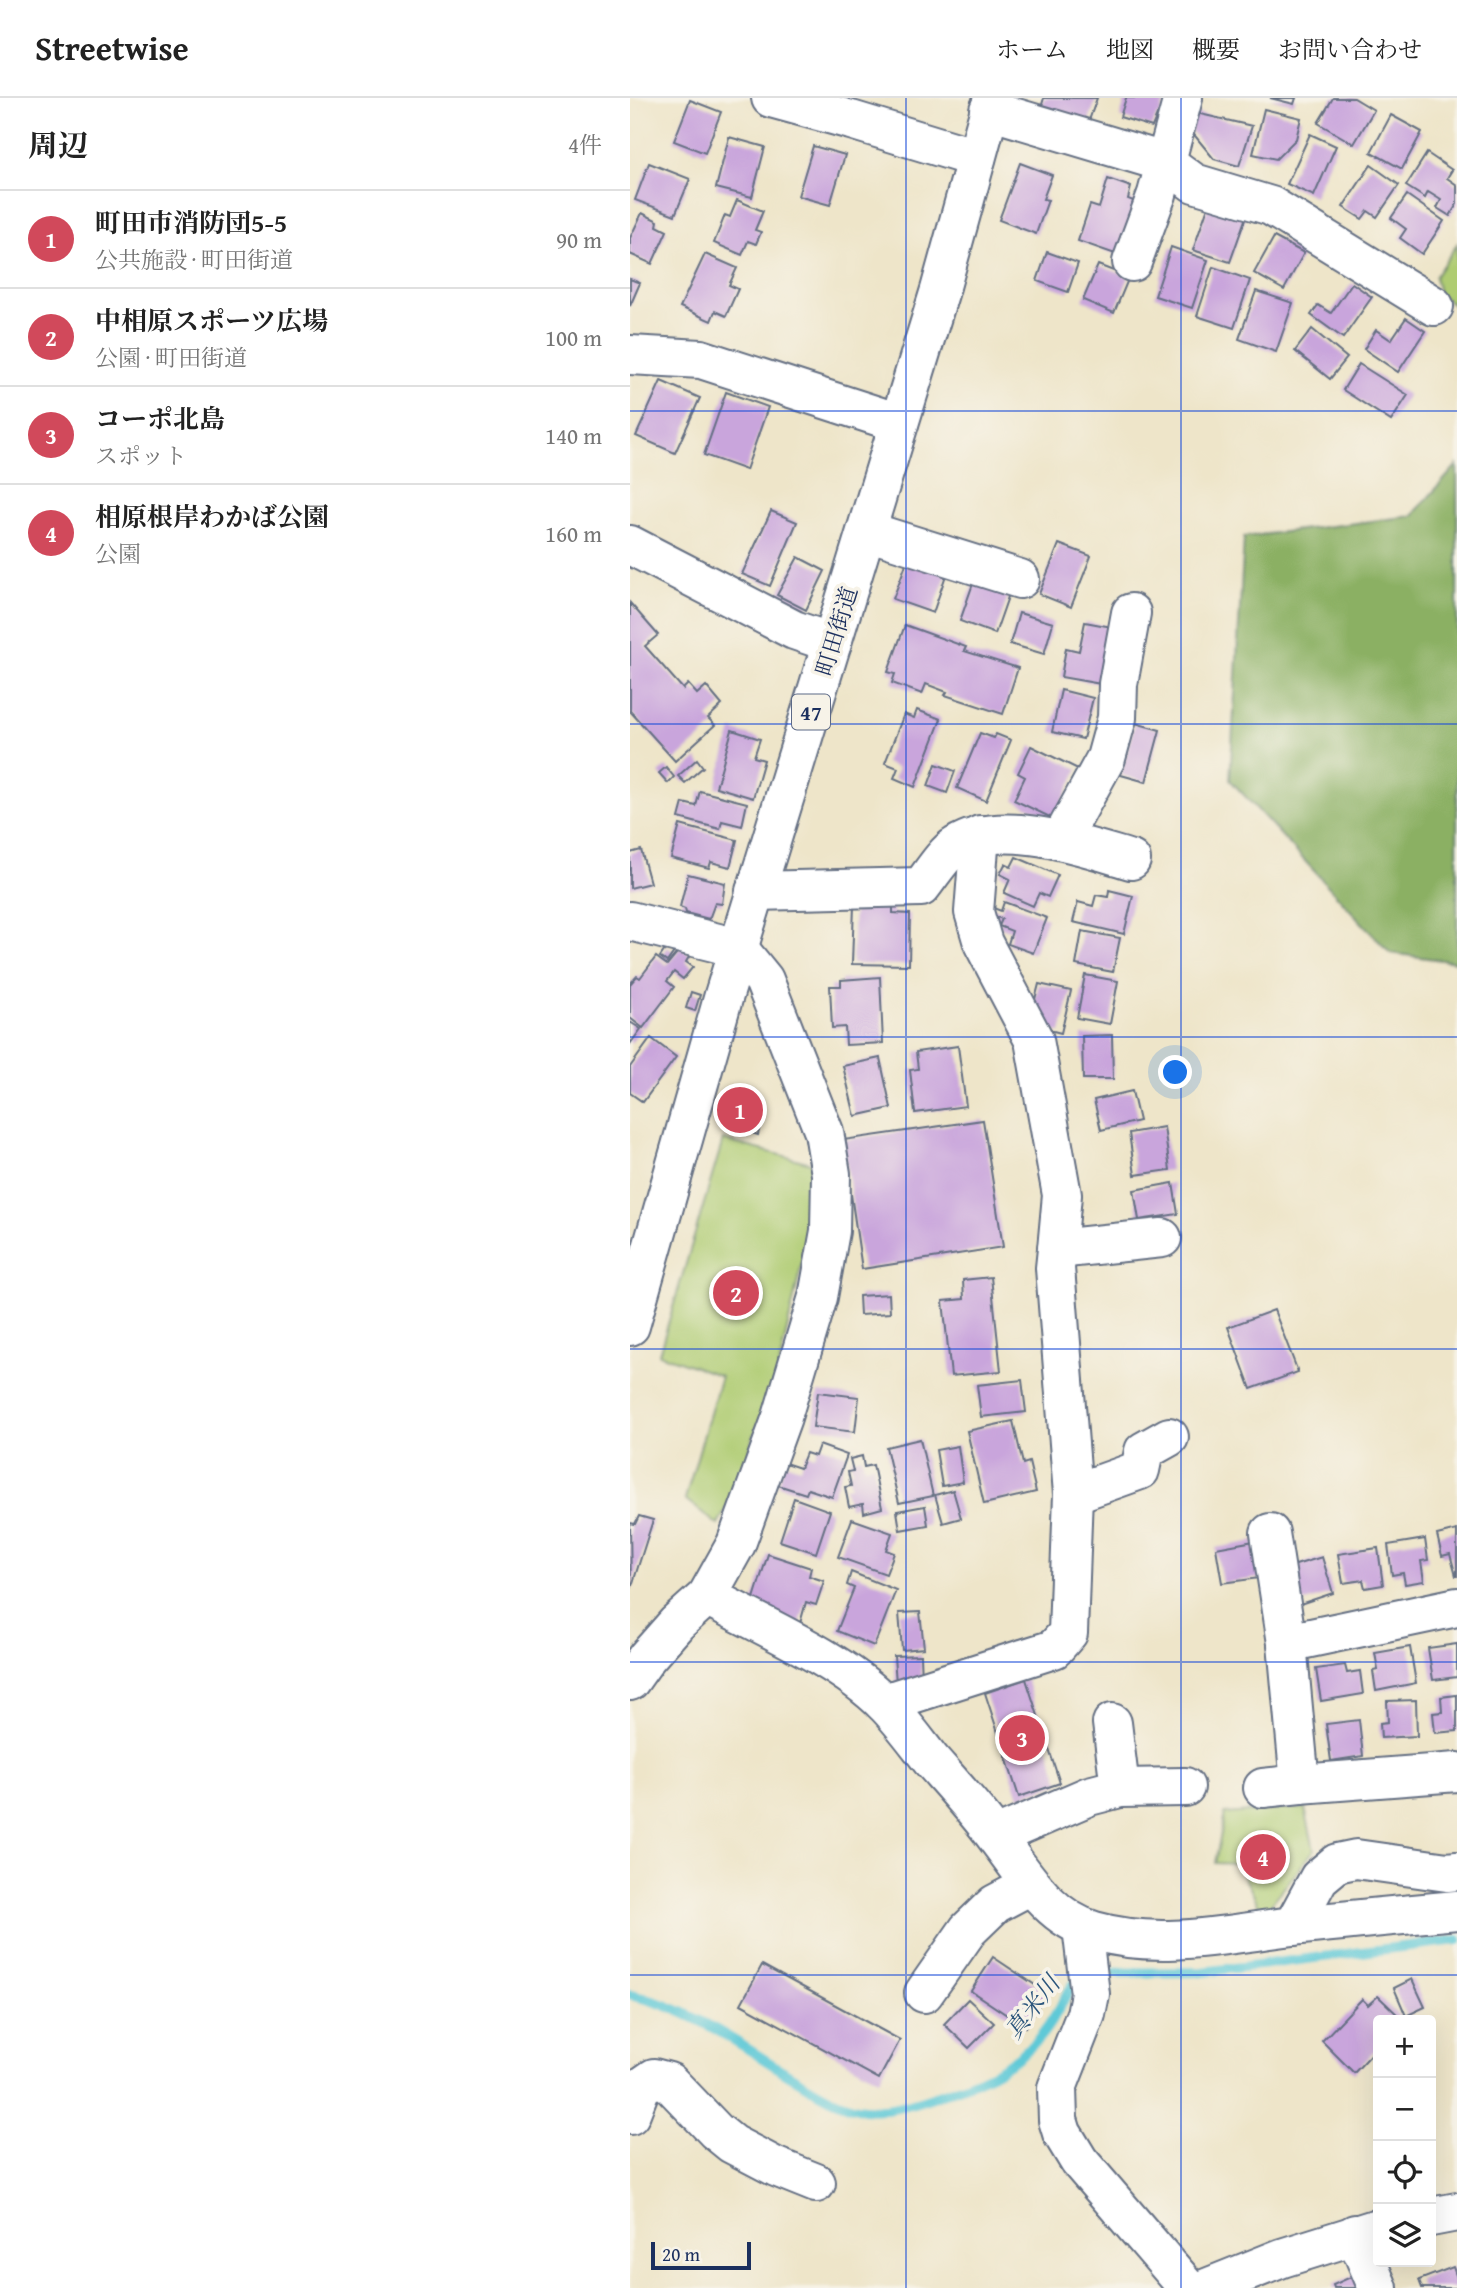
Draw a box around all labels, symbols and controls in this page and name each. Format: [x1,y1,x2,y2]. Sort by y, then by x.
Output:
text: Streetwise [35,24,189,72]
text: ホーム [996,32,1068,67]
text: 地図 [1106,32,1154,67]
text: 概要 [1192,32,1240,67]
text: お問い合わせ [1278,32,1422,67]
text: 周辺 [28,123,88,167]
text: 4件 [568,128,602,161]
text: 町田市消防団5-5 [95,203,287,242]
text: 1 [45,223,57,256]
text: 90 m [556,223,602,256]
text: 公共施設 · 町田街道 [95,243,293,276]
text: 中相原スポーツ広場 [95,301,328,340]
text: 2 [45,321,57,354]
text: 100 m [545,321,602,354]
text: 公園 · 町田街道 [95,341,247,374]
text: コーポ北島 [95,399,225,438]
text: 3 [45,419,57,452]
text: 140 m [545,419,602,452]
text: スポット [95,439,187,472]
text: 相原根岸わかば公園 [95,497,329,536]
text: 4 [45,517,57,550]
text: 160 m [545,517,602,550]
text: 公園 [95,537,141,570]
street label: 町田街道 [807,582,865,680]
road number: 47 [792,694,830,730]
your location [1158,1055,1192,1089]
pin: 1 [717,1084,763,1136]
pin: 2 [713,1267,759,1319]
pin: 3 [999,1712,1045,1764]
pin: 4 [1240,1831,1286,1883]
water label: 真米川 [996,1965,1070,2046]
map controls [1373,2015,1436,2267]
button: + [1373,2015,1436,2078]
button: − [1373,2078,1436,2141]
button: locate [1373,2141,1436,2204]
button: layers [1373,2204,1436,2267]
scale bar [651,2239,751,2271]
text: 20 m [662,2240,700,2268]

